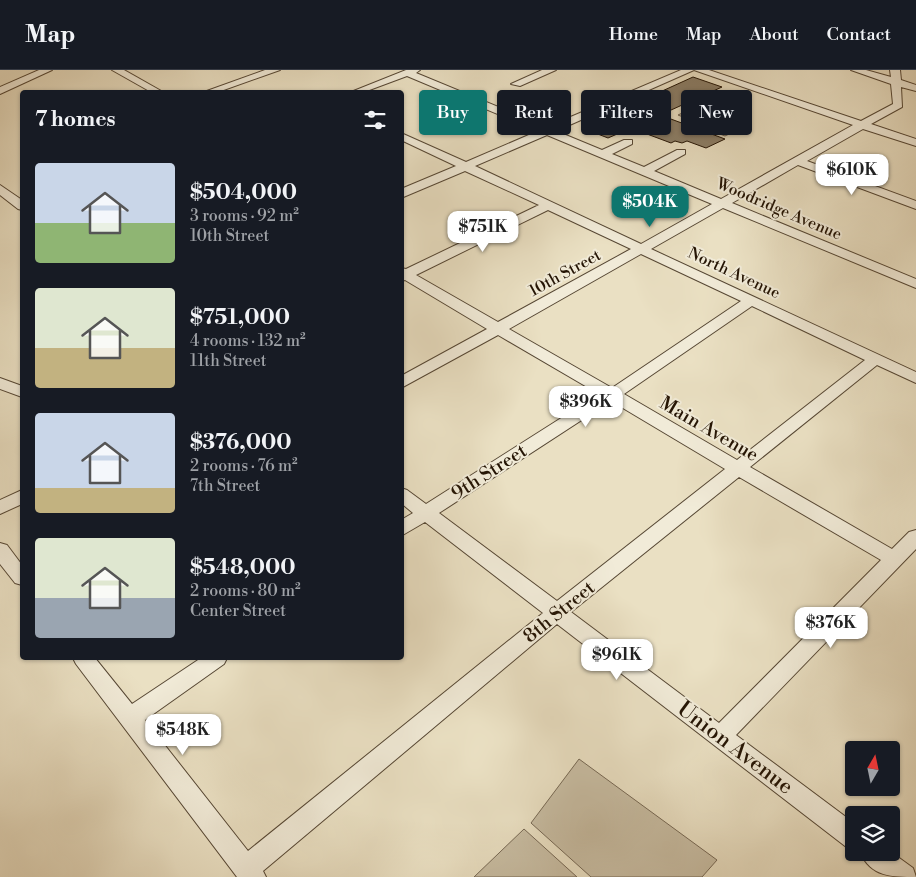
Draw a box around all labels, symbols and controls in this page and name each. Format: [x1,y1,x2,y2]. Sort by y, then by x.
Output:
text: Map [25,20,75,50]
text: Home [609,23,658,46]
text: Map [686,23,722,46]
text: About [750,23,799,46]
text: Contact [827,23,891,46]
chip: Buy [419,90,487,135]
chip: Rent [497,90,571,135]
chip: Filters [581,90,671,135]
chip: New [681,90,752,135]
icon: filters [361,106,389,134]
text: 7 homes [35,107,116,133]
pin: $610K [817,154,887,196]
text: $610K [827,160,877,180]
street label: Woodridge Avenue [712,173,845,244]
text: $504,000 [190,180,297,206]
icon: home [75,183,135,243]
pin: $504K [615,186,685,228]
text: $504K [623,192,677,212]
text: 3 rooms · 92 m² [190,206,299,226]
pin: $751K [448,210,518,253]
text: $751K [458,217,508,237]
text: 10th Street [190,226,269,246]
street label: North Avenue [685,243,783,303]
street label: 10th Street [526,245,605,301]
text: $751,000 [190,305,290,331]
icon: home [75,308,135,368]
text: 4 rooms · 132 m² [190,331,306,351]
text: 11th Street [190,351,266,371]
pin: $396K [551,386,621,428]
street label: Main Avenue [655,391,763,467]
text: $396K [560,392,612,412]
text: $376,000 [190,430,292,456]
icon: home [75,433,135,493]
street label: 9th Street [447,439,532,505]
text: 2 rooms · 76 m² [190,456,298,476]
text: 7th Street [190,476,260,496]
text: $548,000 [190,555,296,581]
icon: home [75,558,135,618]
street label: 8th Street [518,576,600,648]
text: 2 rooms · 80 m² [190,581,301,601]
text: Center Street [190,601,286,621]
pin: $376K [796,606,866,649]
text: $376K [806,613,856,633]
pin: $961K [582,638,652,681]
text: $961K [592,645,642,665]
street label: Union Avenue [672,696,798,800]
pin: $548K [148,714,218,756]
text: $548K [156,720,210,740]
north arrow [845,741,900,796]
map controls [845,741,900,861]
button: layers [845,806,900,861]

